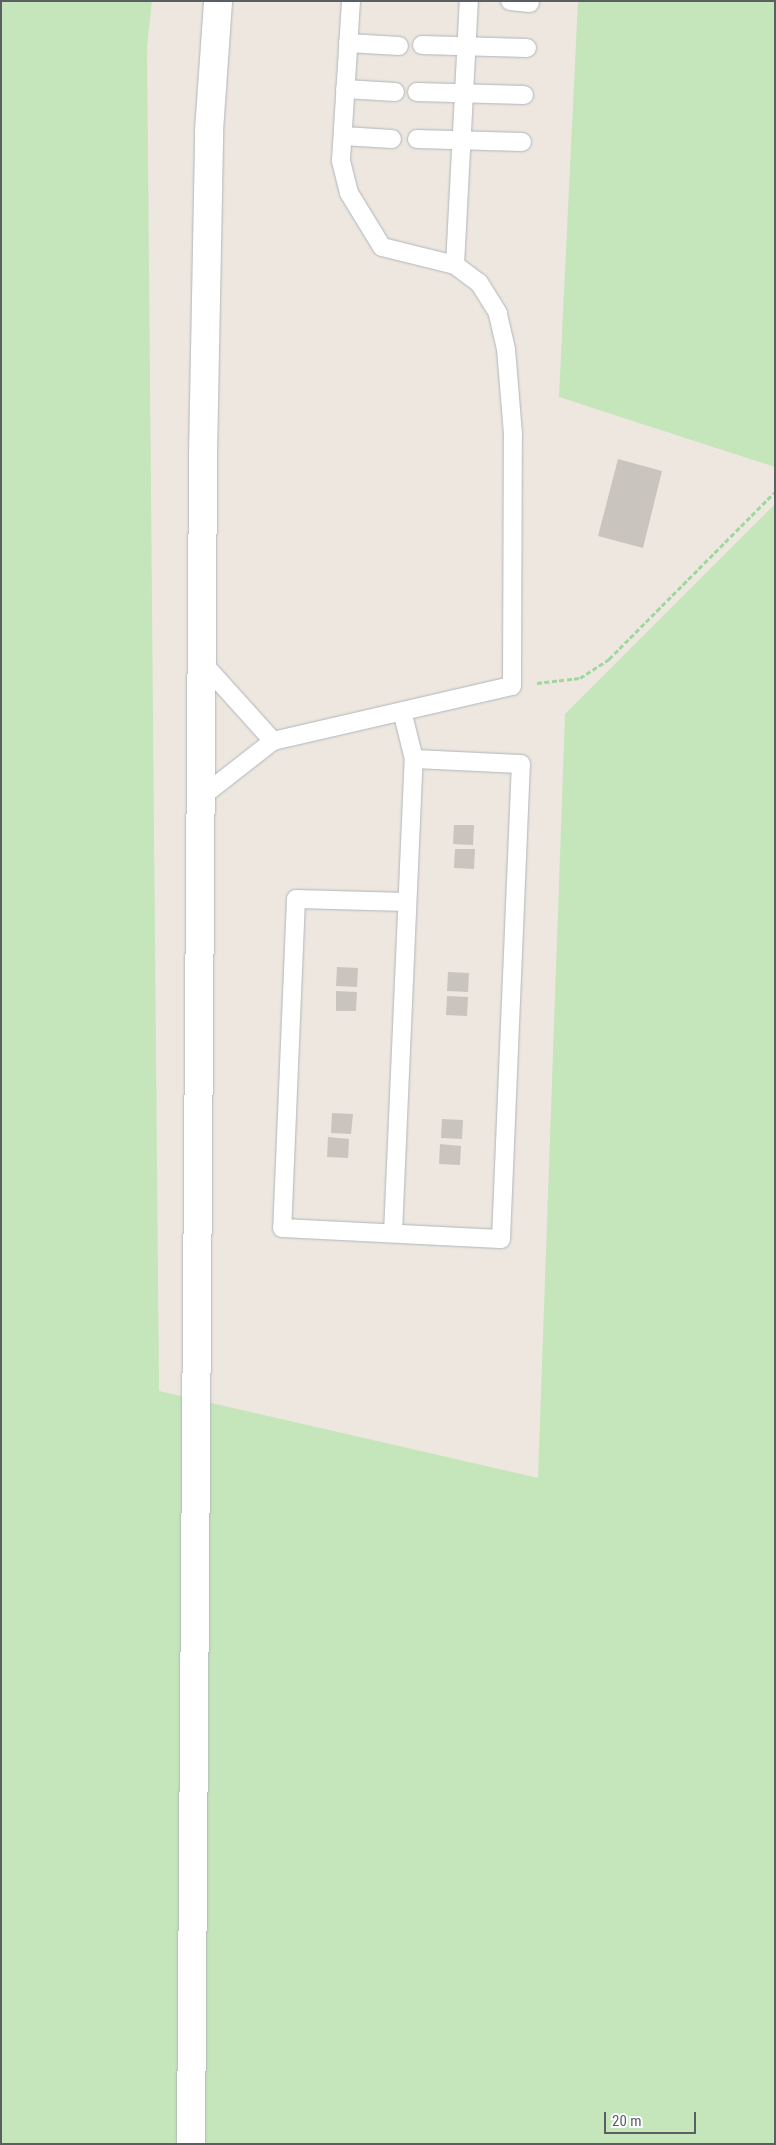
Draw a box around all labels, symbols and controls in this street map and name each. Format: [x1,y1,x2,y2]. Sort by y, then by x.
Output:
scale bar [606,2102,698,2134]
text: 20 m [612,2112,642,2130]

